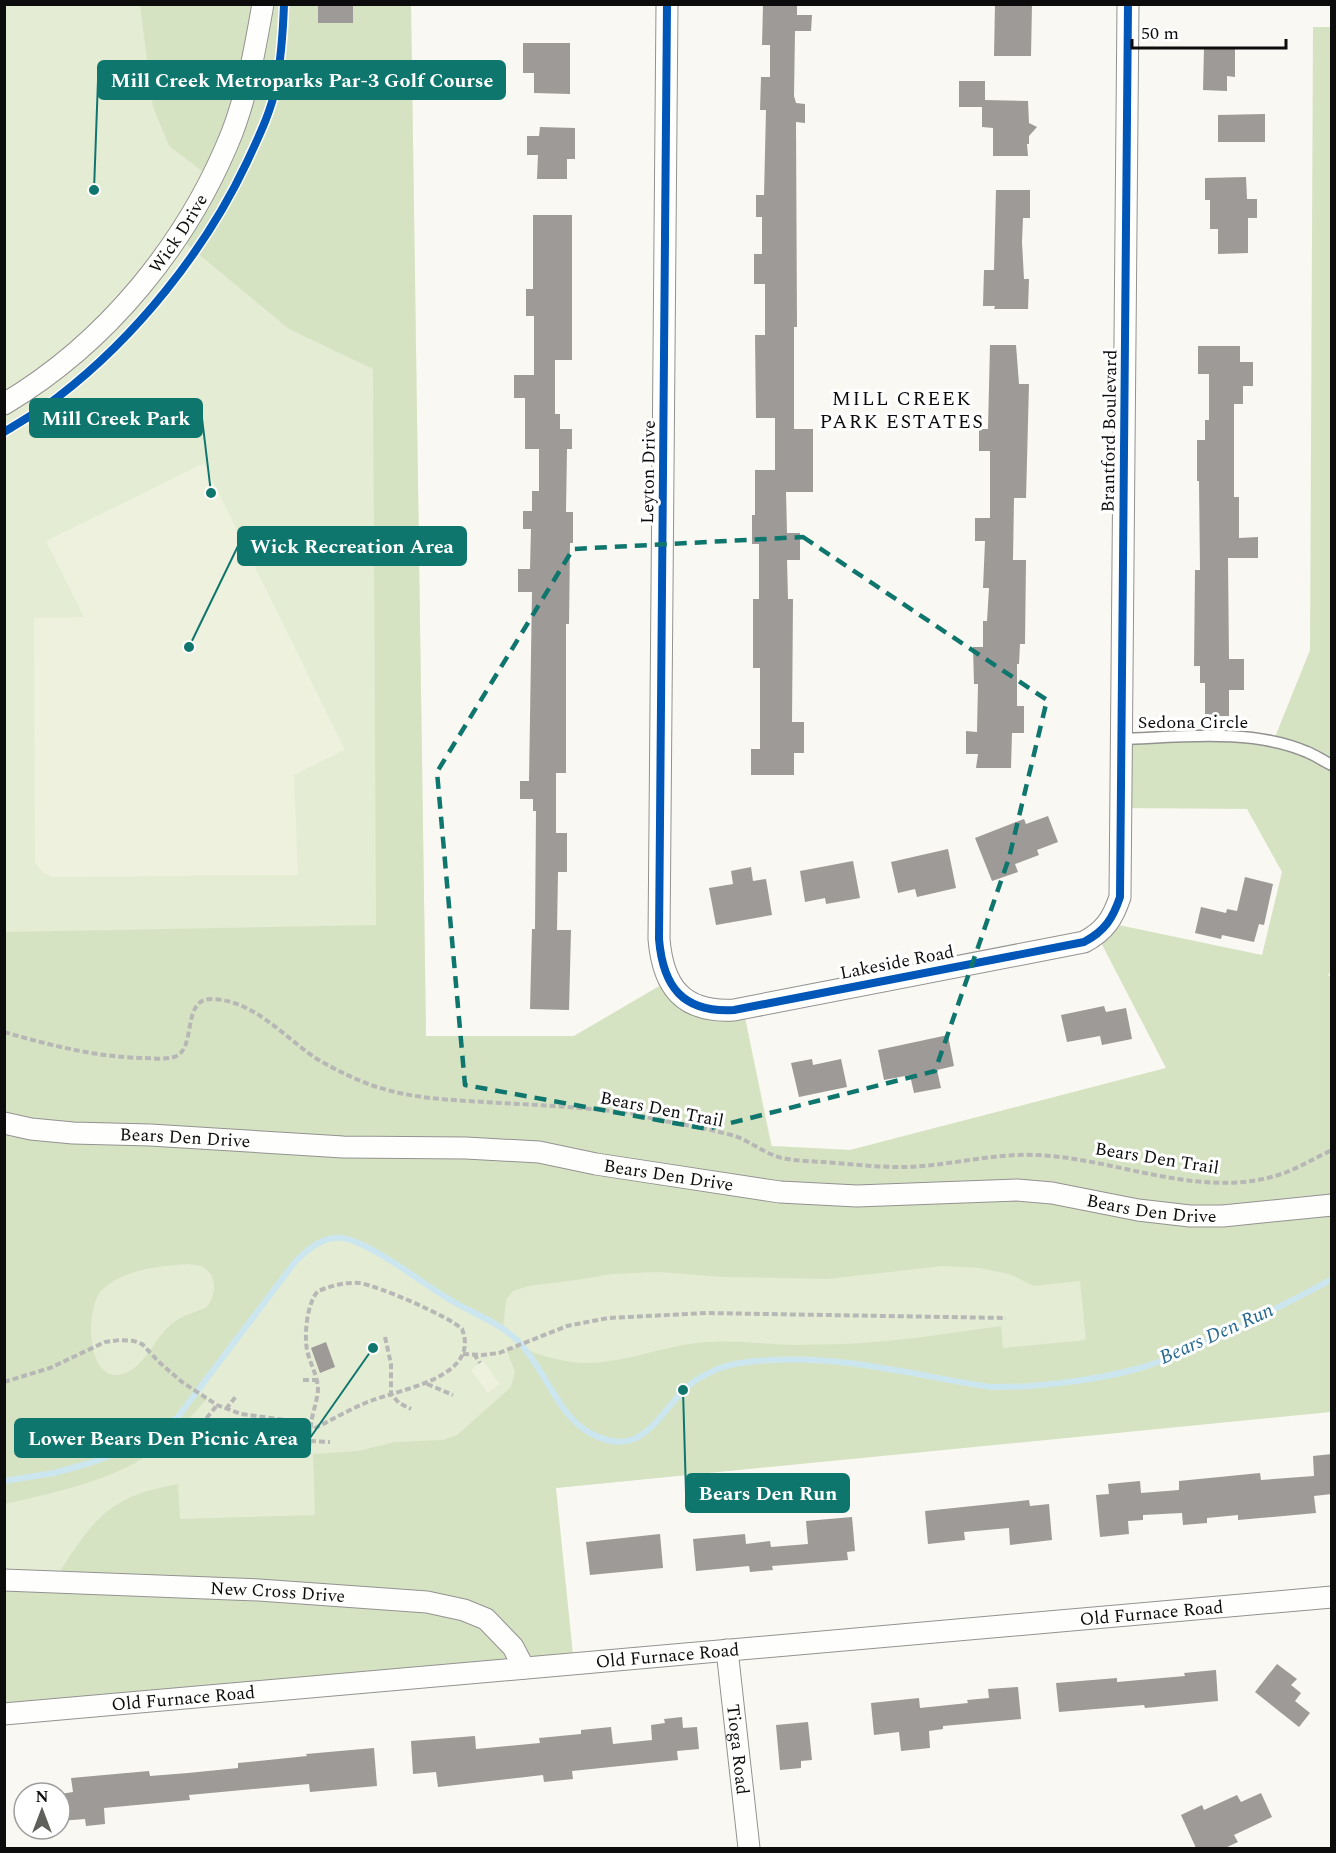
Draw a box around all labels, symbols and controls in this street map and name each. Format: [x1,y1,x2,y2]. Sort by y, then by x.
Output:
scale bar [1132,12,1286,50]
text: 50 m [1141,20,1179,47]
callout: Mill Creek Metroparks Par-3 Golf Course [98,61,505,99]
text: Mill Creek Metroparks Par-3 Golf Course [111,66,494,96]
street label: Wick Drive [143,189,215,279]
street label: Brantford Boulevard [1095,349,1124,513]
district label: MILL CREEK PARK ESTATES [820,384,984,437]
callout: Mill Creek Park [30,399,202,437]
text: Mill Creek Park [42,404,190,434]
street label: Leyton Drive [634,420,663,524]
callout: Wick Recreation Area [238,527,466,565]
text: Wick Recreation Area [250,532,455,562]
street label: Sedona Circle [1138,709,1248,736]
street label: Lakeside Road [838,938,956,987]
street label: Bears Den Trail [598,1084,726,1135]
street label: Bears Den Drive [119,1121,251,1155]
street label: Bears Den Trail [1093,1135,1221,1182]
street label: Bears Den Drive [602,1152,735,1199]
street label: Bears Den Drive [1084,1187,1216,1230]
water label: Bears Den Run [1154,1295,1279,1372]
callout: Lower Bears Den Picnic Area [15,1419,310,1457]
text: Lower Bears Den Picnic Area [28,1424,299,1454]
callout: Bears Den Run [686,1474,849,1512]
text: Bears Den Run [699,1479,837,1509]
street label: New Cross Drive [210,1575,346,1610]
street label: Old Furnace Road [1079,1594,1225,1633]
street label: Old Furnace Road [594,1636,740,1676]
street label: Old Furnace Road [110,1679,256,1718]
street label: Tioga Road [719,1703,756,1796]
north arrow [12,1781,72,1841]
text: N [35,1785,49,1809]

